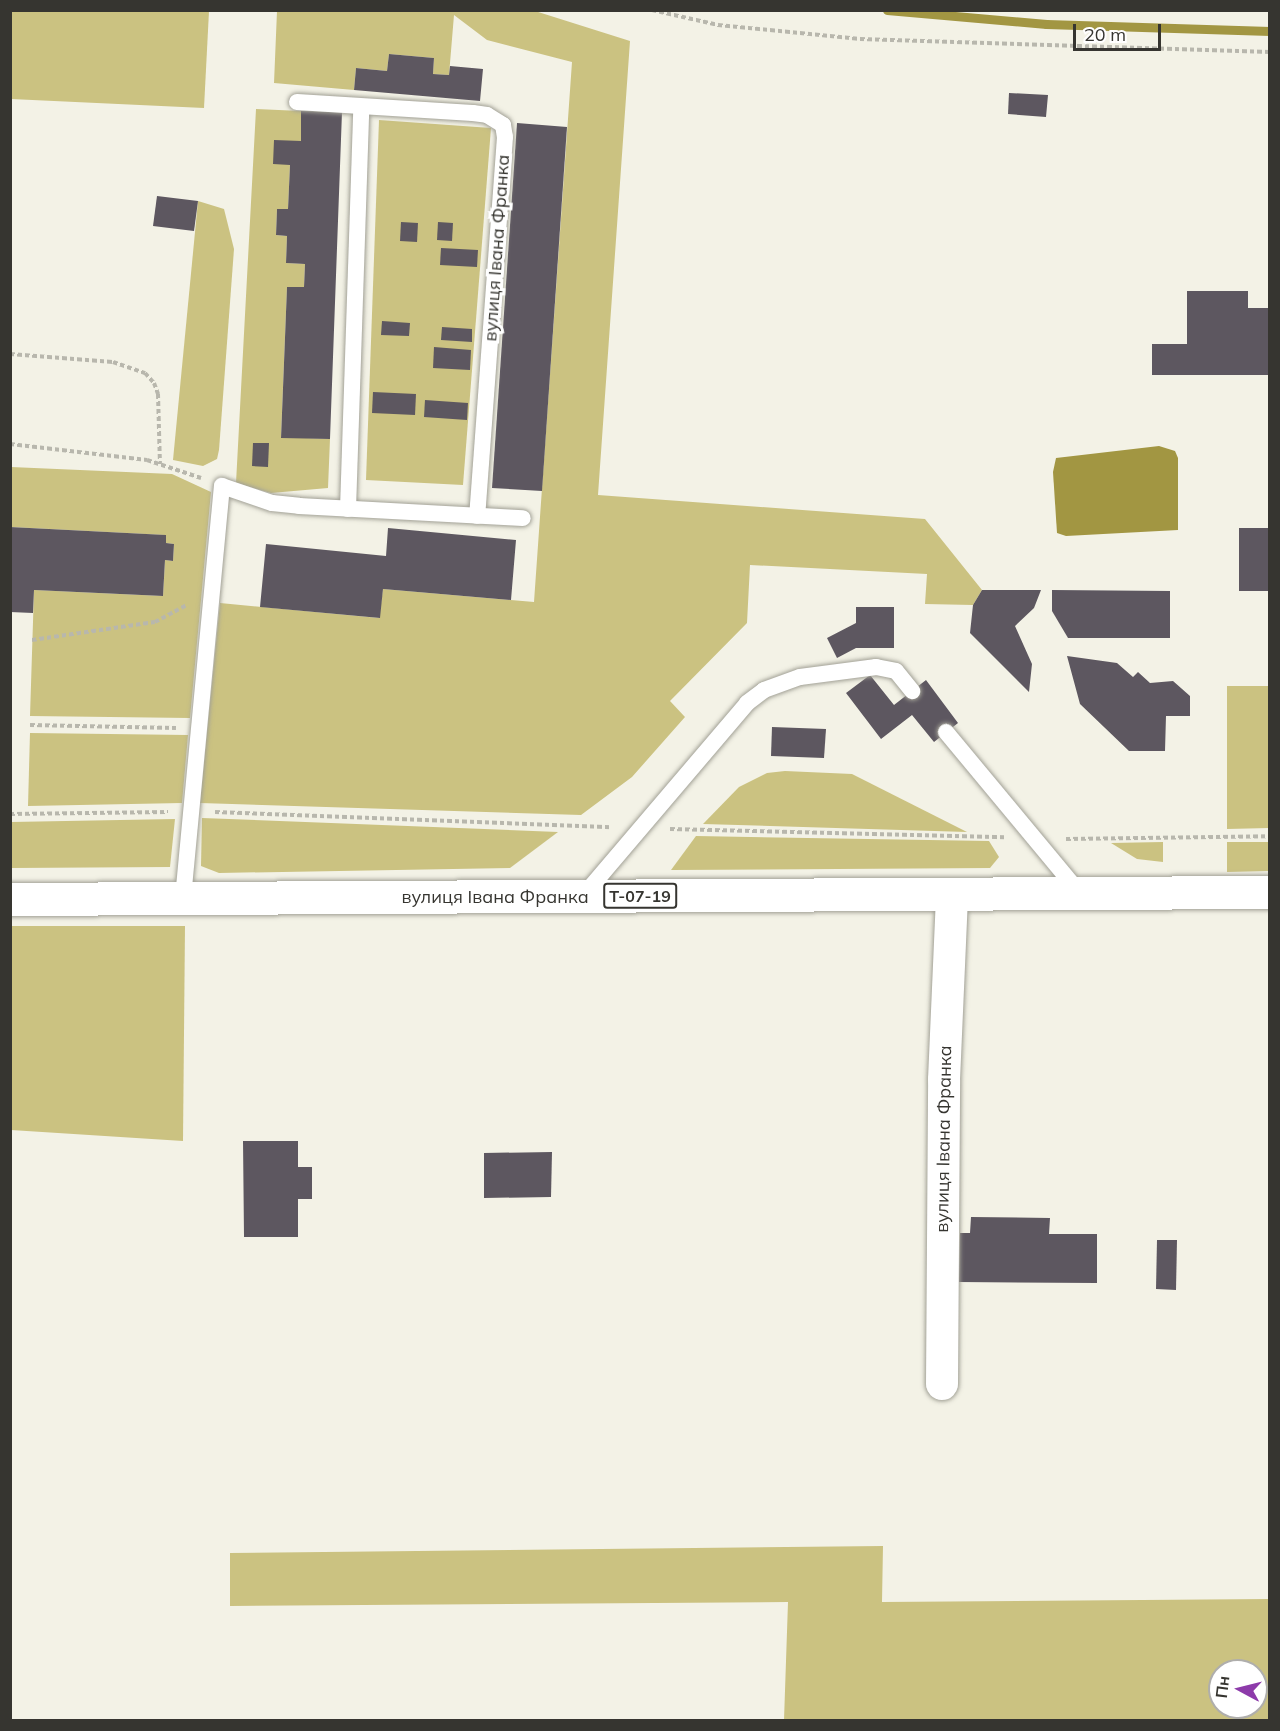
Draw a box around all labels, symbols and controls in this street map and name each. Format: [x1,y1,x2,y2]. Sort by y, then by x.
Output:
scale bar [1076,12,1164,50]
text: 20 m [1084,23,1126,46]
street label: вулиця Івана Франка [480,154,514,342]
road number: Т-07-19 [602,883,678,909]
street label: вулиця Івана Франка [401,886,589,908]
street label: вулиця Івана Франка [932,1045,956,1233]
north arrow [1208,1659,1268,1719]
text: Пн [1211,1675,1233,1699]

